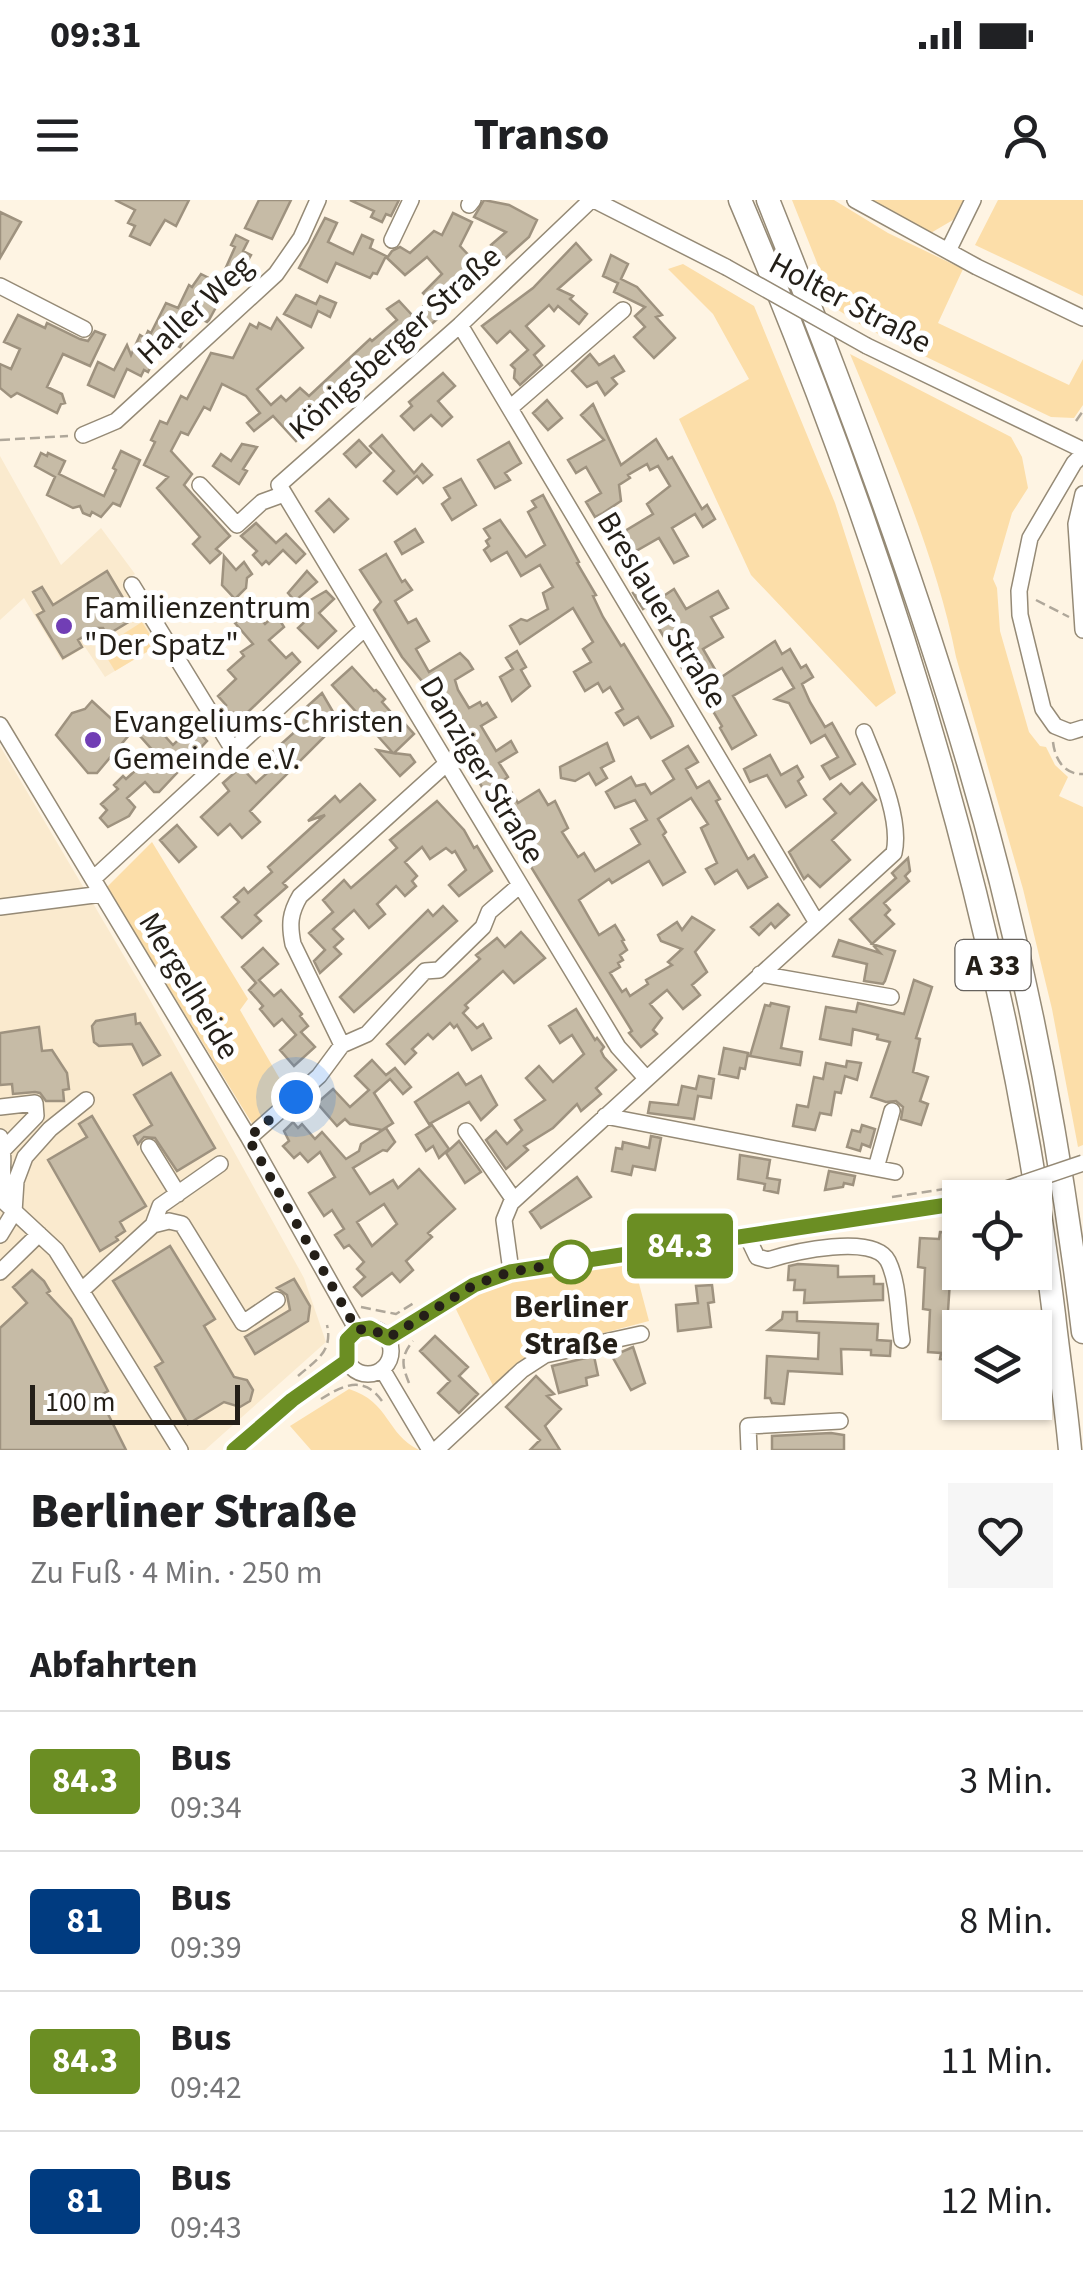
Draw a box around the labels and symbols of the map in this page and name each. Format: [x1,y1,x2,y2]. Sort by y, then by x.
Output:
street label: Königsberger Straße [279,235,511,451]
street label: Holter Straße [761,241,939,365]
street label: Haller Weg [127,244,263,376]
street label: Breslauer Straße [585,503,739,717]
place label: Familienzentrum "Der Spatz" [84,585,311,668]
marker: Familienzentrum "Der Spatz" [53,615,75,637]
street label: Danziger Straße [408,667,556,873]
place label: Evangeliums-Christen Gemeinde e.V. [113,699,404,782]
marker: Evangeliums-Christen Gemeinde e.V. [82,729,104,751]
street label: Mergelheide [127,904,251,1068]
road number: A 33 [956,940,1030,990]
your location [271,1072,321,1122]
line badge: 84.3 [610,1214,750,1278]
marker: Berliner Straße [550,1241,592,1283]
place label: Berliner Straße [514,1284,628,1367]
scale bar [30,1380,240,1424]

